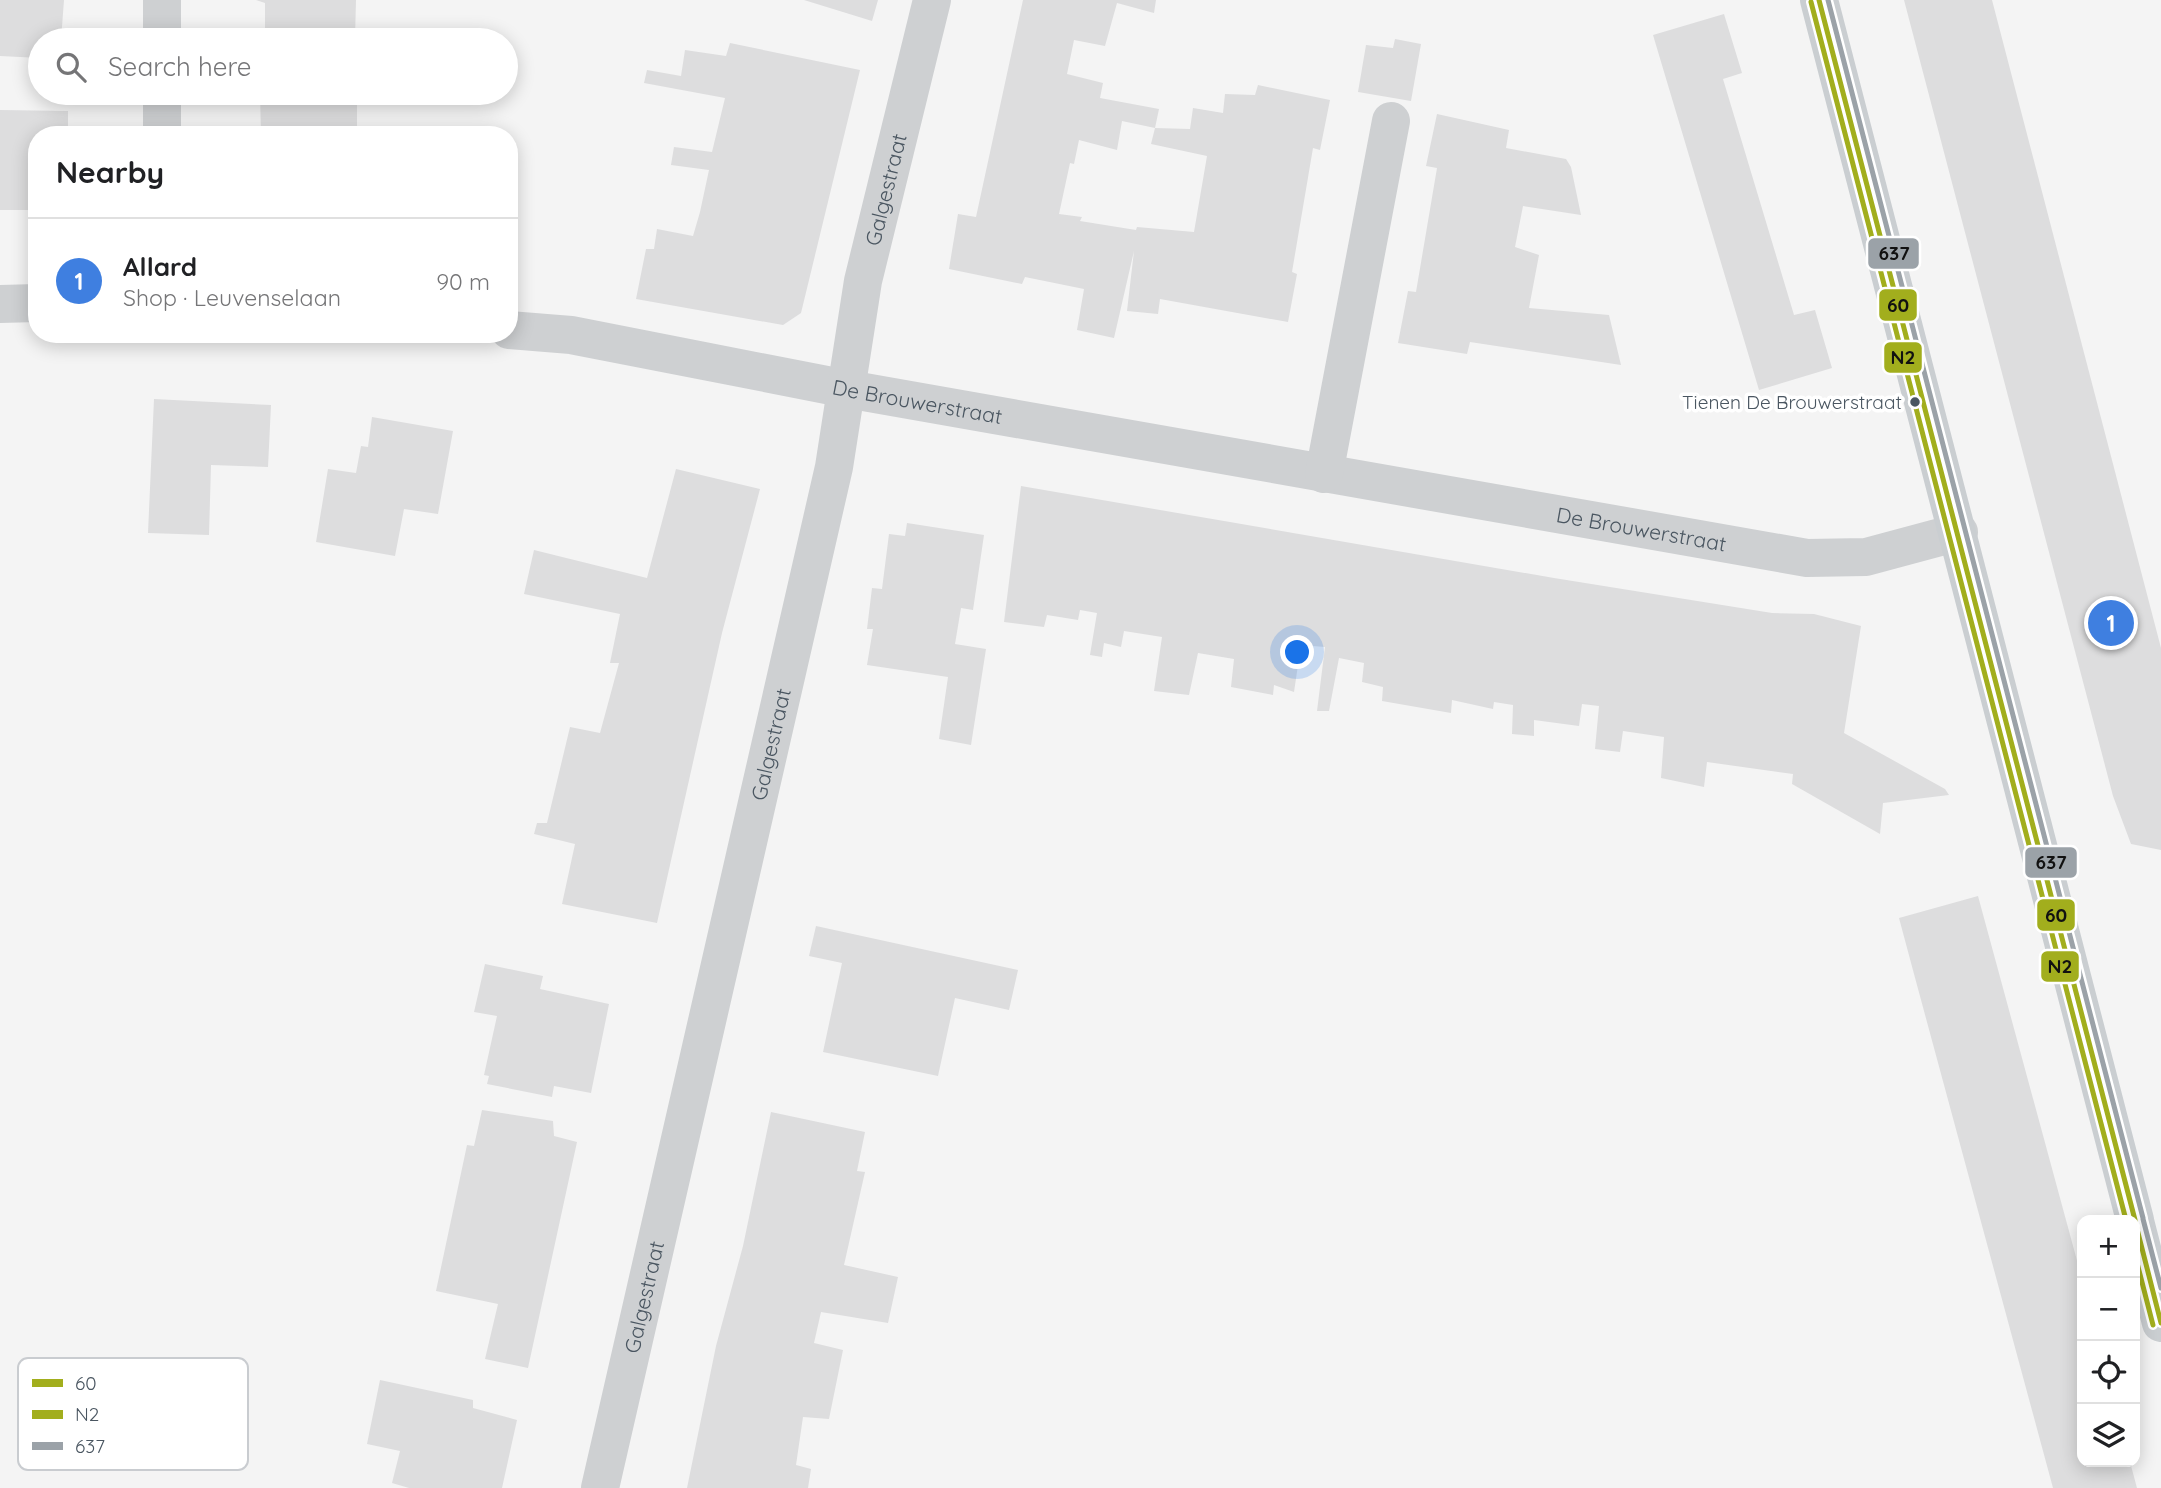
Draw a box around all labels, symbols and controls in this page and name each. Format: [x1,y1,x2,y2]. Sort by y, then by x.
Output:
search box [28,28,518,105]
icon: search [52,48,90,86]
text: Search here [108,50,252,83]
street label: Galgestraat [859,131,912,248]
text: Nearby [56,153,164,191]
line badge: 637 [1867,237,1920,270]
text: 637 [1878,241,1910,265]
text: Allard [123,250,197,283]
text: 1 [75,267,83,296]
text: 90 m [436,267,490,296]
text: Shop · Leuvenselaan [123,283,341,312]
line badge: 60 [1878,288,1918,322]
text: 60 [1887,293,1909,317]
line badge: N2 [1883,341,1923,374]
text: N2 [1891,345,1915,369]
street label: De Brouwerstraat [830,373,1005,429]
place label: Tienen De Brouwerstraat [1682,390,1902,414]
marker: Tienen De Brouwerstraat [1908,395,1922,409]
street label: De Brouwerstraat [1554,501,1728,557]
pin: 1 [2088,597,2134,649]
your location [1280,635,1314,669]
street label: Galgestraat [745,686,796,803]
line badge: 637 [2024,846,2078,879]
text: 637 [2035,850,2067,874]
line badge: 60 [2036,898,2076,932]
text: 60 [2045,903,2067,927]
line badge: N2 [2040,950,2080,983]
text: N2 [2048,954,2072,978]
map controls [2077,1215,2140,1467]
button: + [2077,1215,2140,1278]
street label: Galgestraat [618,1238,669,1356]
button: − [2077,1278,2140,1341]
button: locate [2077,1341,2140,1404]
legend [18,1358,248,1470]
text: 60 [75,1371,97,1395]
text: N2 [75,1402,99,1426]
button: layers [2077,1404,2140,1467]
text: 637 [75,1434,105,1458]

